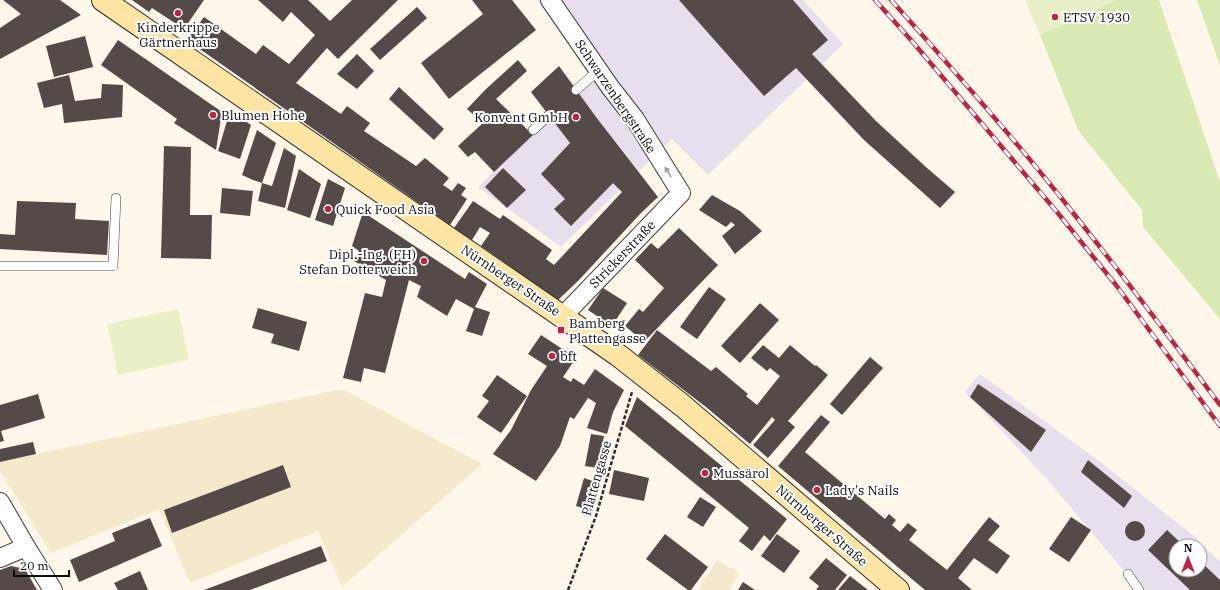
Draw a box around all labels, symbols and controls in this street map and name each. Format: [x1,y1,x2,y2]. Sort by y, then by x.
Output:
marker: Kinderkrippe Gärtnerhaus [173,8,183,18]
place label: ETSV 1930 [1063,9,1130,26]
marker: ETSV 1930 [1050,12,1060,22]
place label: Kinderkrippe Gärtnerhaus [137,19,219,51]
street label: Schwarzenbergstraße [571,36,660,156]
place label: Blumen Hohe [221,107,305,124]
place label: Konvent GmbH [474,109,568,126]
marker: Blumen Hohe [208,110,218,120]
marker: Konvent GmbH [571,112,581,122]
one-way arrow [664,167,672,177]
place label: Quick Food Asia [336,201,435,218]
marker: Quick Food Asia [323,204,333,214]
street label: Strickerstraße [586,217,659,292]
street label: Nürnberger Straße [458,241,564,320]
place label: Dipl.-Ing. (FH) Stefan Dotterweich [299,246,416,278]
marker: Dipl.-Ing. (FH) Stefan Dotterweich [419,256,429,266]
place label: Bamberg Plattengasse [569,315,646,347]
marker: Bamberg Plattengasse [556,325,566,335]
place label: bft [560,348,577,365]
marker: bft [547,351,557,361]
street label: Plattengasse [578,439,615,518]
place label: Mussärol [713,465,769,482]
marker: Mussärol [700,468,710,478]
street label: Nürnberger Straße [772,481,871,570]
place label: Lady's Nails [825,482,899,499]
marker: Lady's Nails [812,485,822,495]
north arrow [1168,538,1208,578]
text: N [1184,541,1193,555]
scale bar [14,552,69,578]
text: 20 m [20,558,49,573]

